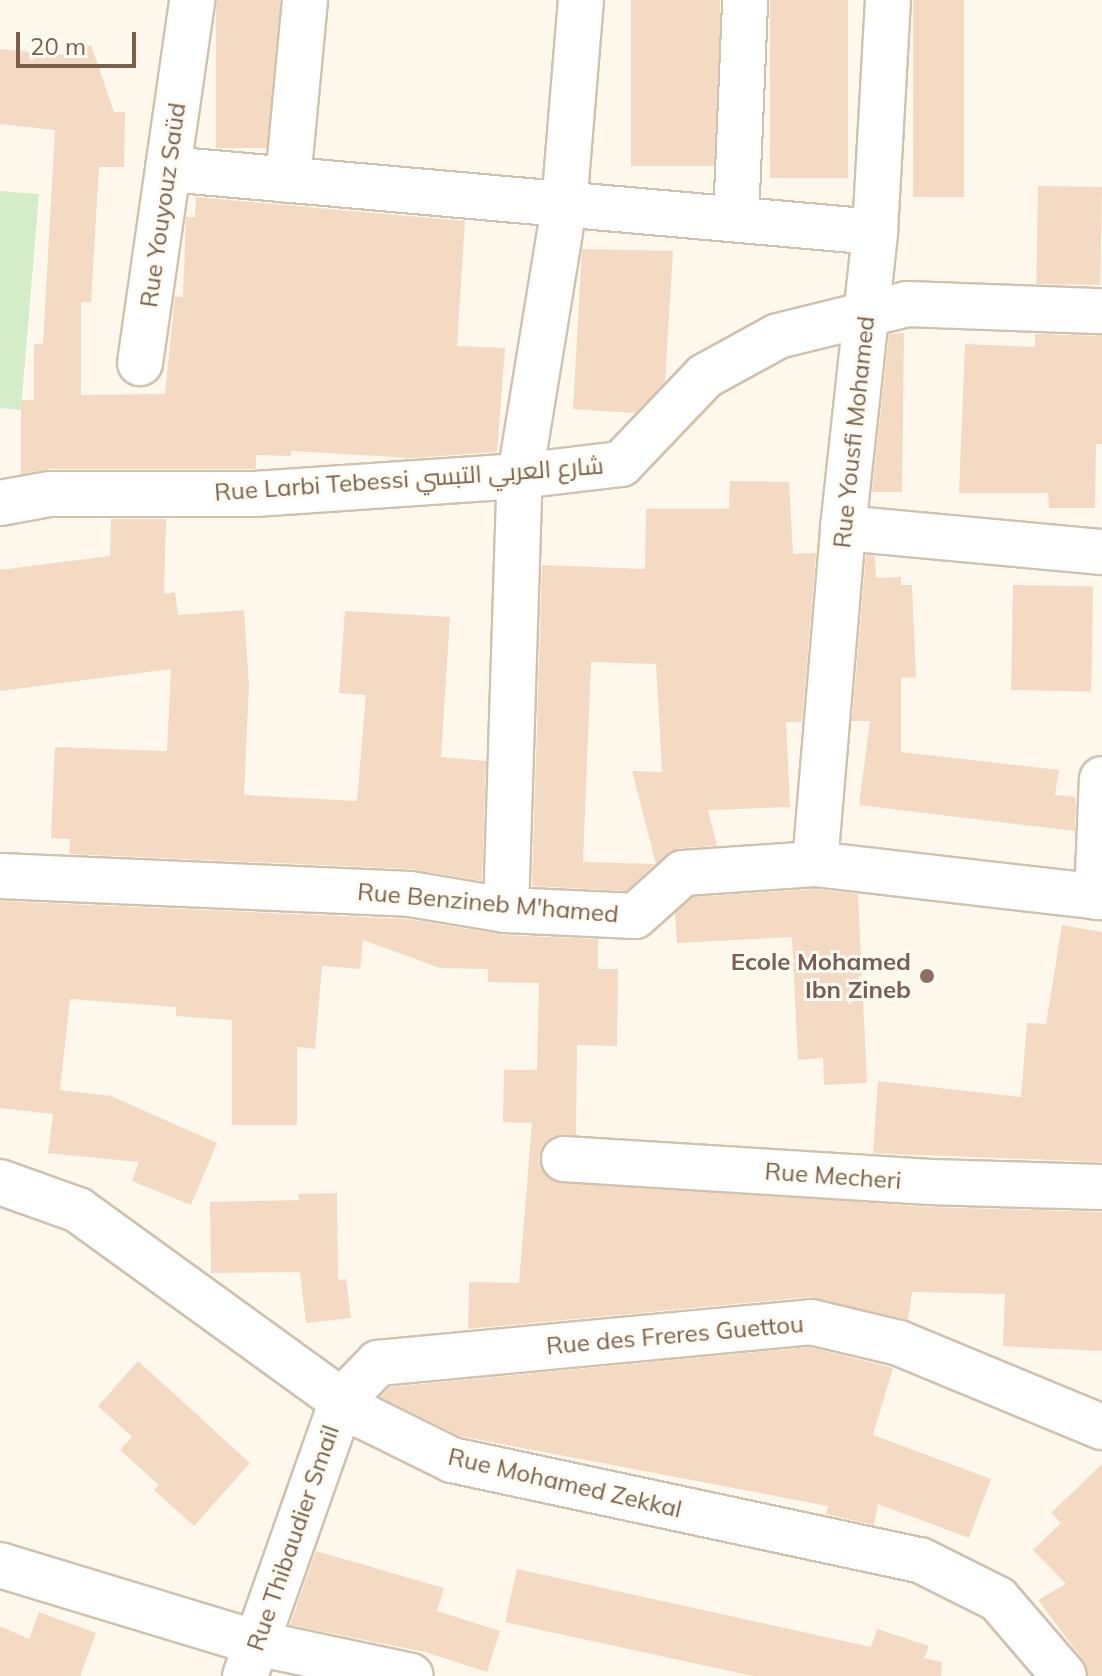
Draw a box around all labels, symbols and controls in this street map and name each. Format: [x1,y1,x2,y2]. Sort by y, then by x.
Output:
scale bar [20,16,140,66]
text: 20 m [30,31,86,61]
street label: Rue Youyouz Saüd [134,101,192,309]
street label: Rue Yousfi Mohamed [827,315,881,549]
street label: Rue Larbi Tebessi شارع العربي التبسي [213,451,605,507]
street label: Rue Benzineb M'hamed [356,877,620,929]
place label: Ecole Mohamed Ibn Zineb [731,948,911,1004]
marker: Ecole Mohamed Ibn Zineb [918,967,936,985]
street label: Rue Mecheri [764,1157,902,1195]
street label: Rue des Freres Guettou [545,1309,805,1361]
street label: Rue Thibaudier Smail [241,1421,345,1655]
street label: Rue Mohamed Zekkal [445,1442,685,1524]

